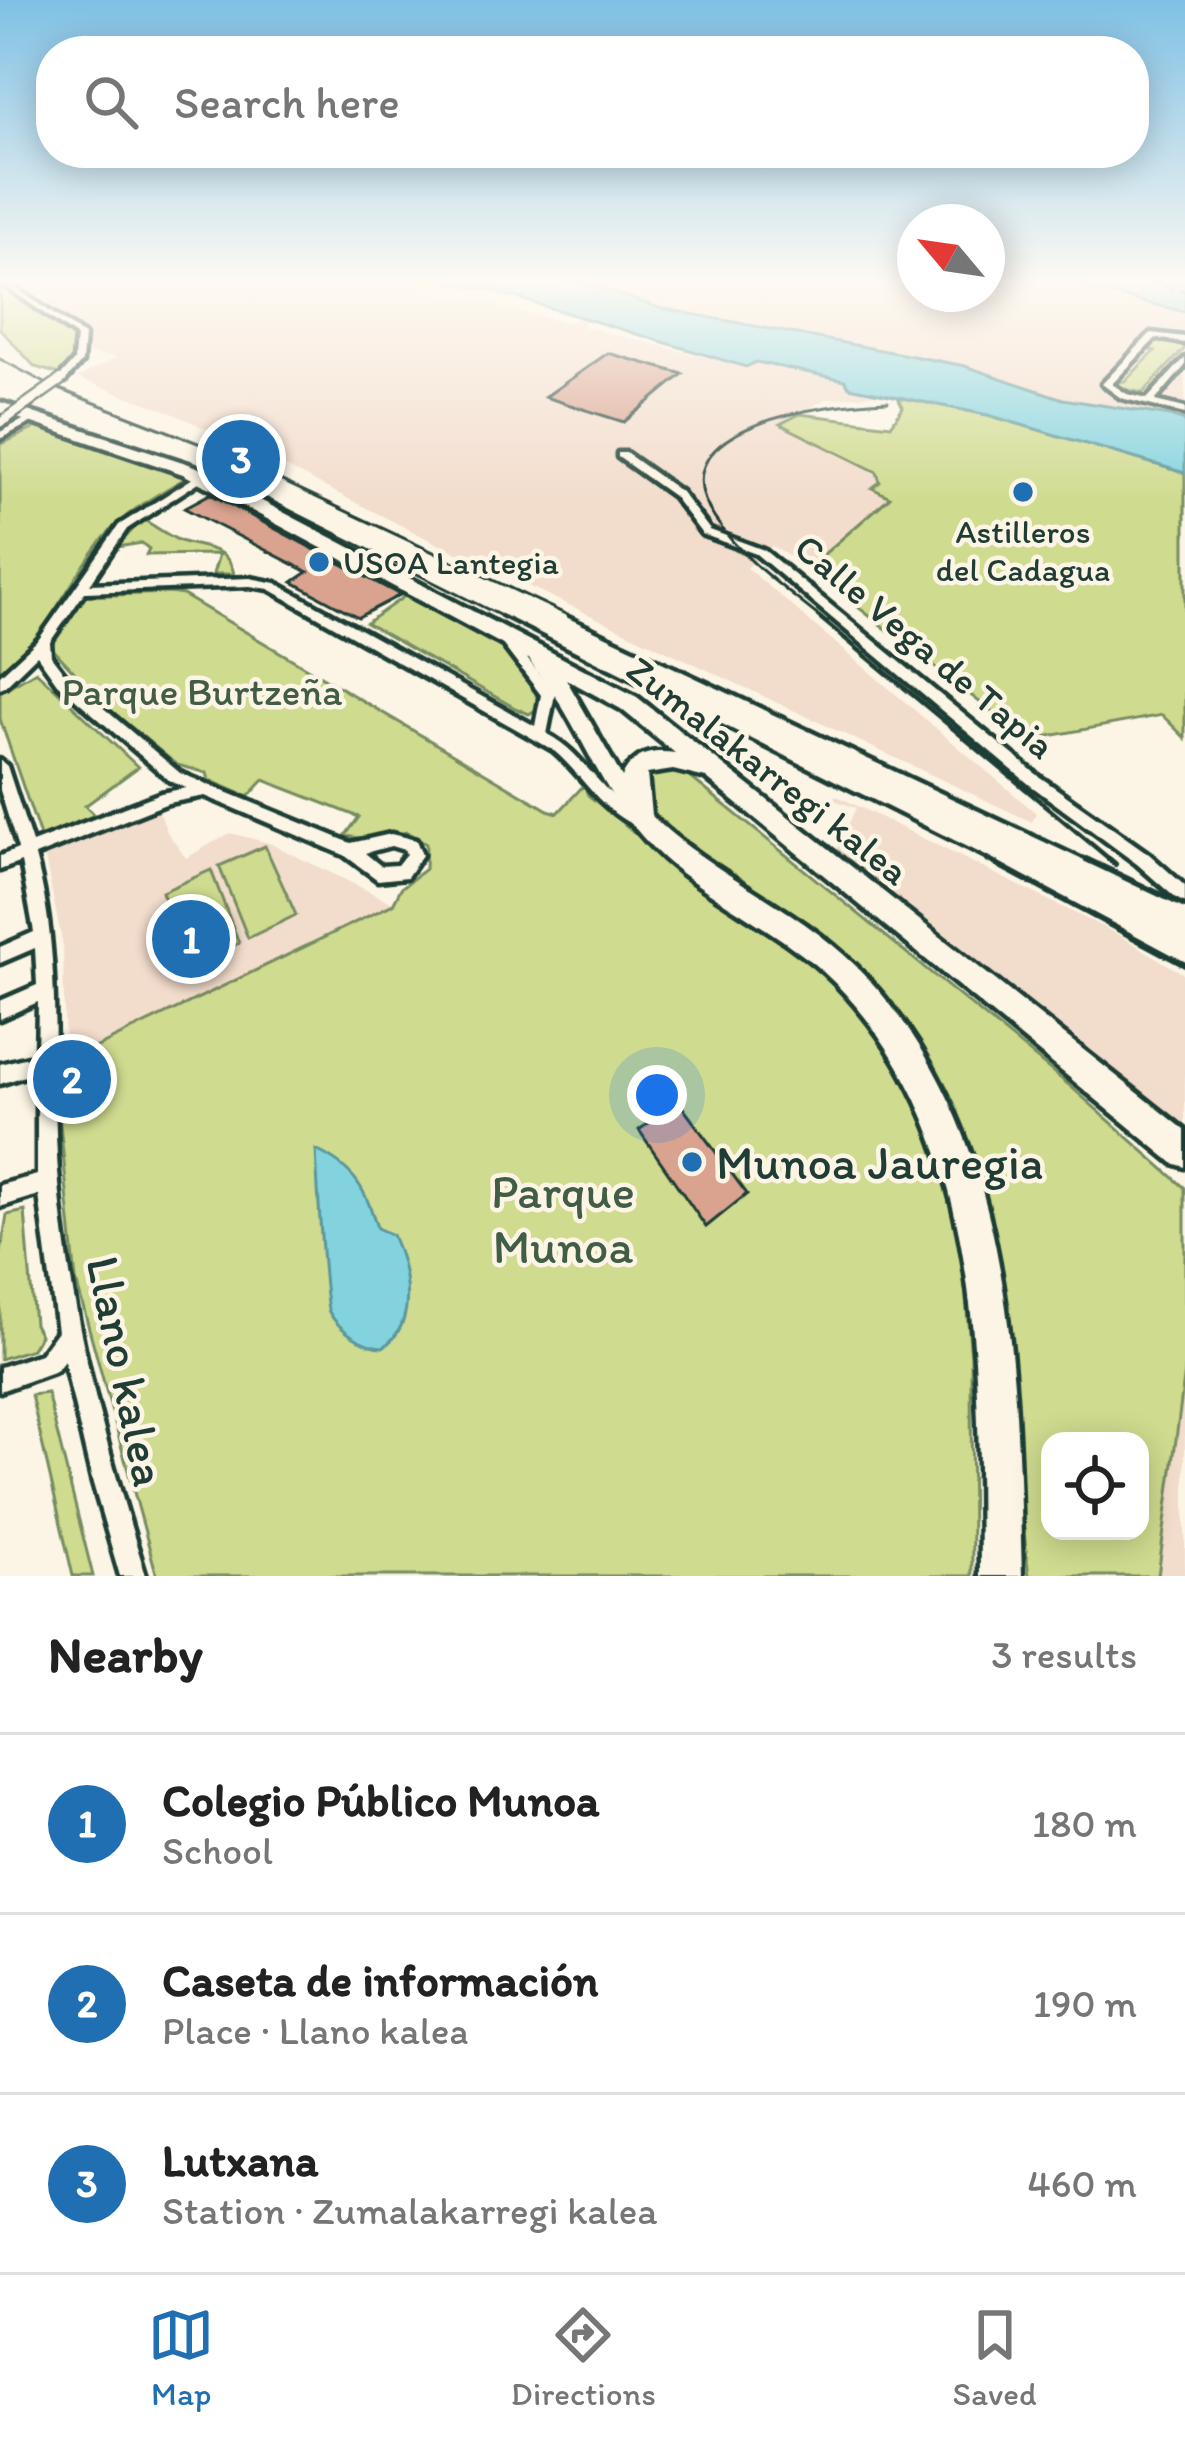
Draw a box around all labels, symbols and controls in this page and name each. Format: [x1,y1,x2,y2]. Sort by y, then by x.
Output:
search box [36,36,1149,168]
icon: search [78,69,144,135]
text: Search here [174,75,400,129]
north arrow [897,204,1005,312]
pin: 3 [202,414,280,504]
marker: Astilleros del Cadagua [1010,479,1036,505]
place label: Astilleros del Cadagua [936,512,1110,589]
street label: Calle Vega de Tapia [785,524,1065,768]
place label: USOA Lantegia [343,543,559,582]
marker: USOA Lantegia [306,549,332,575]
street label: Zumalakarregi kalea [618,645,918,895]
park label: Parque Burtzeña [61,668,343,715]
pin: 1 [152,894,230,984]
pin: 2 [33,1034,111,1124]
your location [627,1065,687,1125]
place label: Munoa Jauregia [716,1133,1043,1191]
marker: Munoa Jauregia [679,1149,705,1175]
park label: Parque Munoa [491,1162,635,1275]
street label: Llano kalea [74,1251,180,1491]
map controls [1041,1432,1149,1540]
button: locate [1041,1432,1149,1540]
text: Nearby [48,1624,203,1685]
text: 3 results [991,1631,1137,1678]
text: Colegio Público Munoa [162,1773,599,1827]
text: 1 [78,1800,96,1847]
text: 180 m [1032,1800,1137,1847]
text: School [162,1827,273,1874]
text: Caseta de información [162,1953,599,2007]
text: 2 [77,1980,97,2027]
text: 190 m [1033,1980,1137,2027]
text: Place · Llano kalea [162,2007,468,2054]
text: Lutxana [162,2133,318,2187]
text: 3 [76,2160,98,2207]
text: 460 m [1027,2160,1137,2207]
text: Station · Zumalakarregi kalea [162,2187,658,2234]
tab: Map [148,2302,214,2413]
tab: Directions [511,2302,656,2413]
tab: Saved [953,2302,1037,2413]

